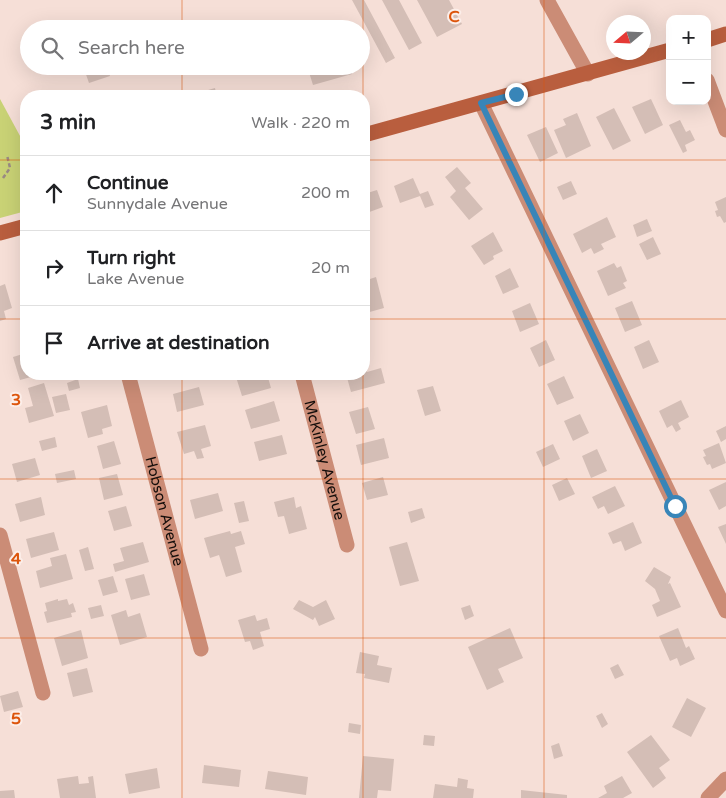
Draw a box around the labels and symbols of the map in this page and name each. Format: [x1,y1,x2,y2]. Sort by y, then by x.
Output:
text: C [448,7,460,27]
north arrow [606,15,651,60]
route end [505,83,528,106]
text: 3 [11,390,21,410]
street label: McKinley Avenue [300,398,349,522]
street label: Hobson Avenue [141,454,188,568]
route start [664,495,687,518]
text: 4 [11,549,21,569]
text: 5 [11,709,21,729]

